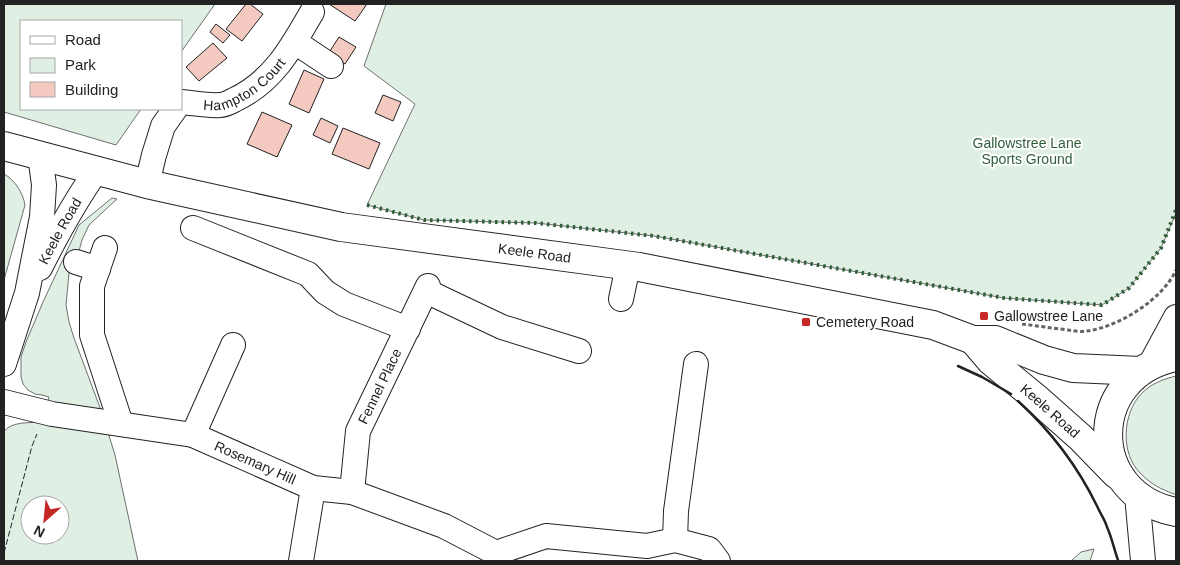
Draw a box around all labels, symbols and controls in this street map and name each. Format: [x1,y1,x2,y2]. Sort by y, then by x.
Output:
legend [20,20,182,110]
text: Road [65,31,101,48]
street label: Hampton Court [203,55,289,113]
text: Park [65,56,96,73]
text: Building [65,81,118,98]
park label: Gallowstree Lane Sports Ground [973,135,1082,167]
street label: Keele Road [35,195,85,267]
street label: Keele Road [497,240,572,266]
place label: Gallowstree Lane [994,308,1103,324]
marker: Gallowstree Lane [978,310,990,322]
place label: Cemetery Road [816,314,914,330]
marker: Cemetery Road [800,316,812,328]
street label: Fennel Place [355,346,405,427]
street label: Keele Road [1017,381,1083,441]
street label: Rosemary Hill [212,438,298,487]
north arrow [20,495,70,545]
text: N [31,522,47,541]

